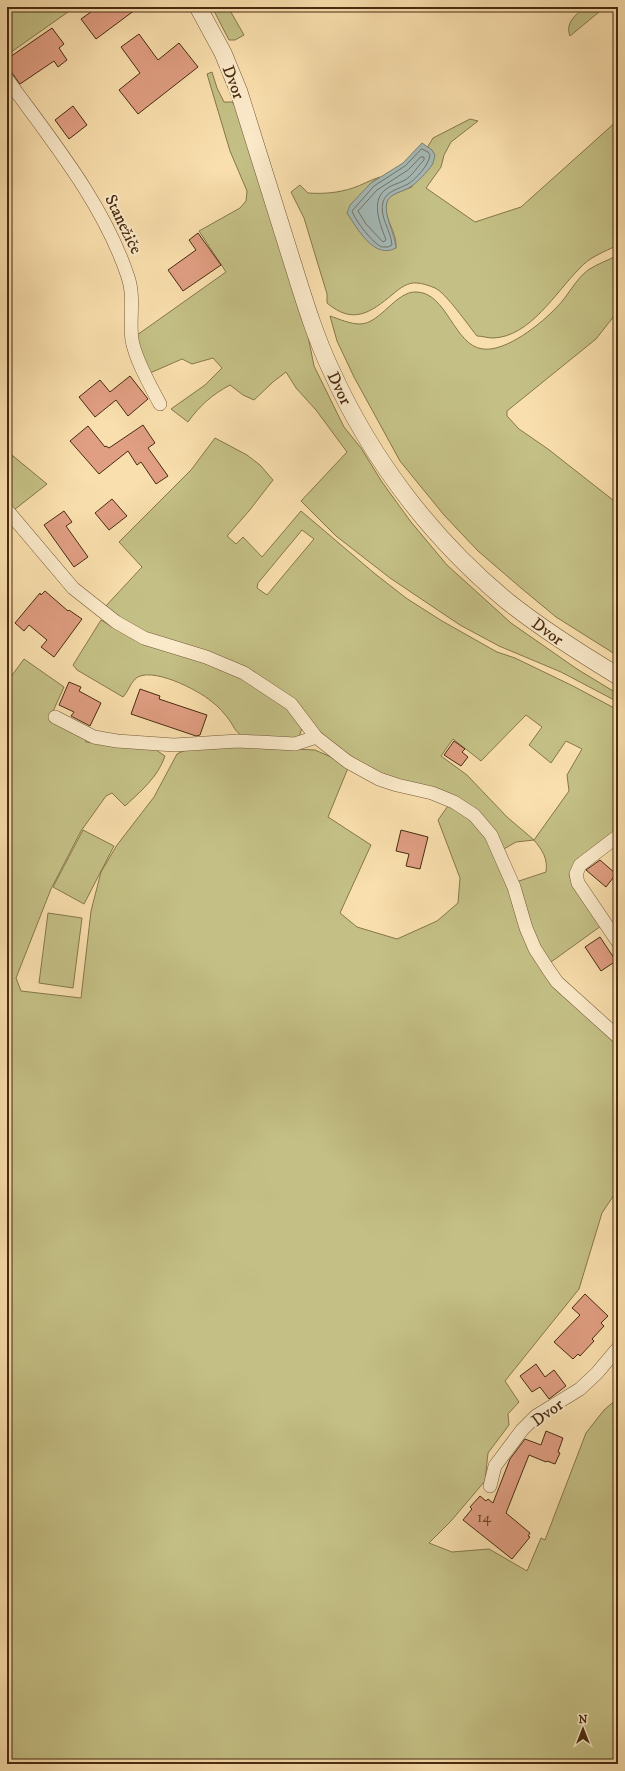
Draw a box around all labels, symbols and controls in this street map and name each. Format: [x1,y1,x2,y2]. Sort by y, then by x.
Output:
street label: Dvor [217,62,250,103]
street label: Stanežiče [99,191,147,258]
street label: Dvor [322,368,357,409]
street label: Dvor [527,613,568,651]
street label: Dvor [527,1393,569,1432]
house number: 14 [477,1508,491,1527]
north arrow [563,1709,603,1749]
text: N [578,1713,588,1727]

